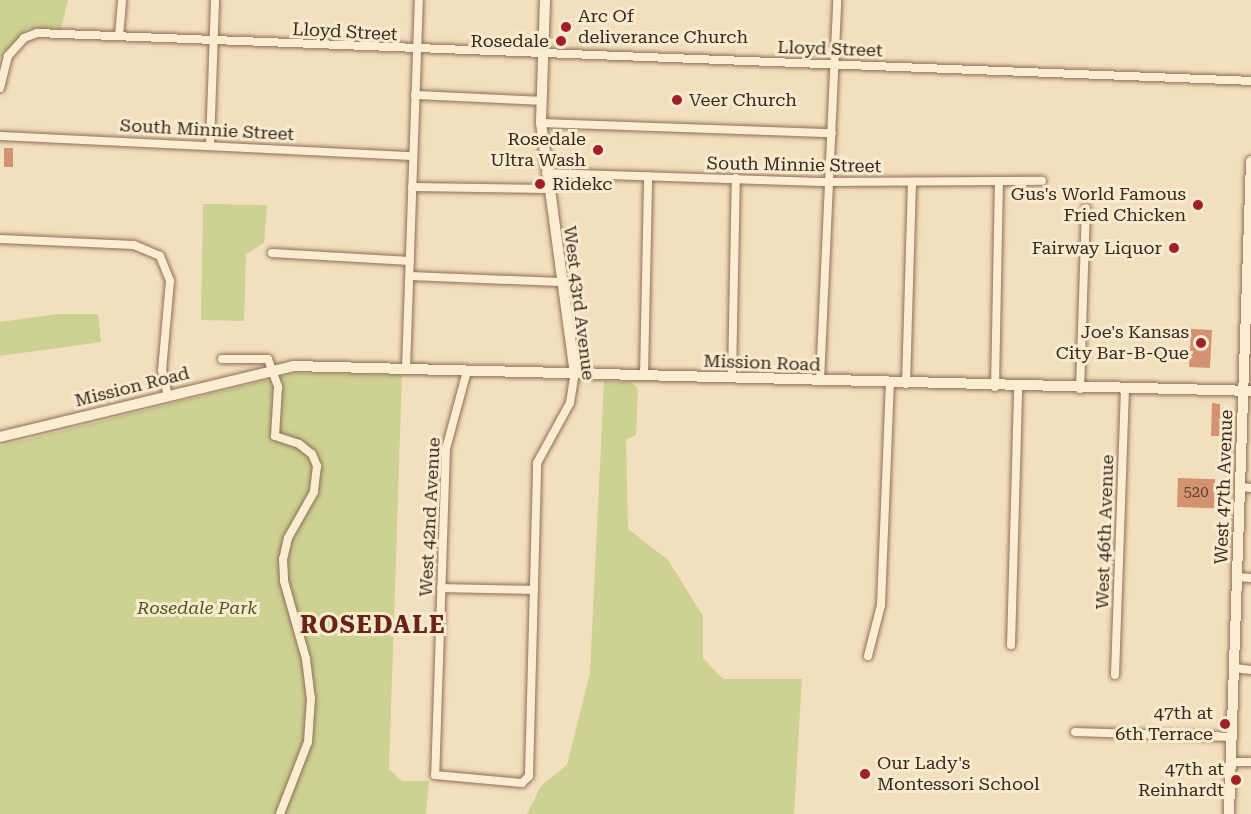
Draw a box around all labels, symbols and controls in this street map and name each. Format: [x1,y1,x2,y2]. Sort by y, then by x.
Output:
place label: Arc Of deliverance Church [578,6,748,48]
street label: Lloyd Street [292,18,398,46]
marker: Arc Of deliverance Church [559,20,573,34]
place label: Rosedale [471,30,549,52]
marker: Rosedale [554,34,568,48]
street label: Lloyd Street [777,36,883,62]
place label: Veer Church [689,89,797,111]
marker: Veer Church [670,93,684,107]
street label: South Minnie Street [119,115,295,145]
place label: Rosedale Ultra Wash [490,129,586,172]
marker: Rosedale Ultra Wash [591,143,605,157]
street label: South Minnie Street [707,153,881,177]
place label: Ridekc [552,173,612,195]
marker: Ridekc [533,177,547,191]
place label: Gus's World Famous Fried Chicken [1011,184,1186,226]
marker: Gus's World Famous Fried Chicken [1191,198,1205,212]
street label: West 43rd Avenue [559,225,599,381]
place label: Fairway Liquor [1032,237,1162,259]
marker: Fairway Liquor [1167,241,1181,255]
place label: Joe's Kansas City Bar-B-Que [1056,322,1189,364]
marker: Joe's Kansas City Bar-B-Que [1194,336,1208,350]
street label: Mission Road [703,350,821,376]
street label: Mission Road [73,362,191,412]
street label: West 47th Avenue [1211,409,1237,565]
street label: West 42nd Avenue [415,437,445,597]
street label: West 46th Avenue [1092,454,1118,610]
house number: 520 [1183,484,1209,502]
park label: Rosedale Park [137,597,257,619]
district label: ROSEDALE [300,612,446,640]
place label: 47th at 6th Terrace [1115,703,1213,746]
marker: 47th at 6th Terrace [1218,717,1232,731]
place label: Our Lady's Montessori School [877,753,1040,795]
place label: 47th at Reinhardt [1138,759,1224,802]
marker: Our Lady's Montessori School [858,767,872,781]
marker: 47th at Reinhardt [1229,773,1243,787]

